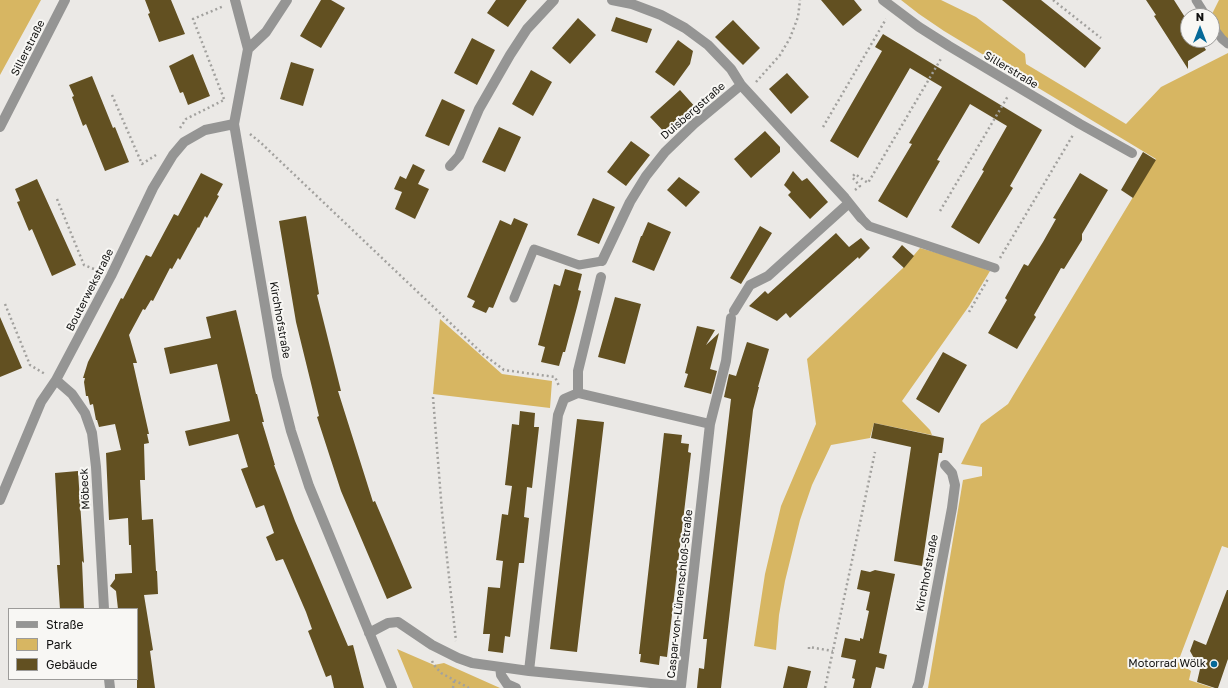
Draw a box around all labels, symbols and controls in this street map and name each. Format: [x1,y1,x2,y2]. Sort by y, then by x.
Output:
north arrow [1180,8,1220,48]
text: N [1196,10,1204,23]
street label: Sillerstraße [8,18,48,78]
street label: Sillerstraße [981,49,1041,91]
street label: Duisbergstraße [658,80,728,142]
street label: Bouterwekstraße [64,247,116,333]
street label: Kirchhofstraße [267,280,293,360]
street label: Möbeck [77,468,93,510]
street label: Caspar-von-Lünenschloß-Straße [665,509,695,679]
street label: Kirchhofstraße [913,533,941,613]
legend [8,608,138,680]
text: Straße [46,617,84,632]
text: Park [46,637,72,652]
text: Gebäude [46,657,97,672]
place label: Motorrad Wölk [1128,657,1206,671]
marker: Motorrad Wölk [1209,659,1219,669]

